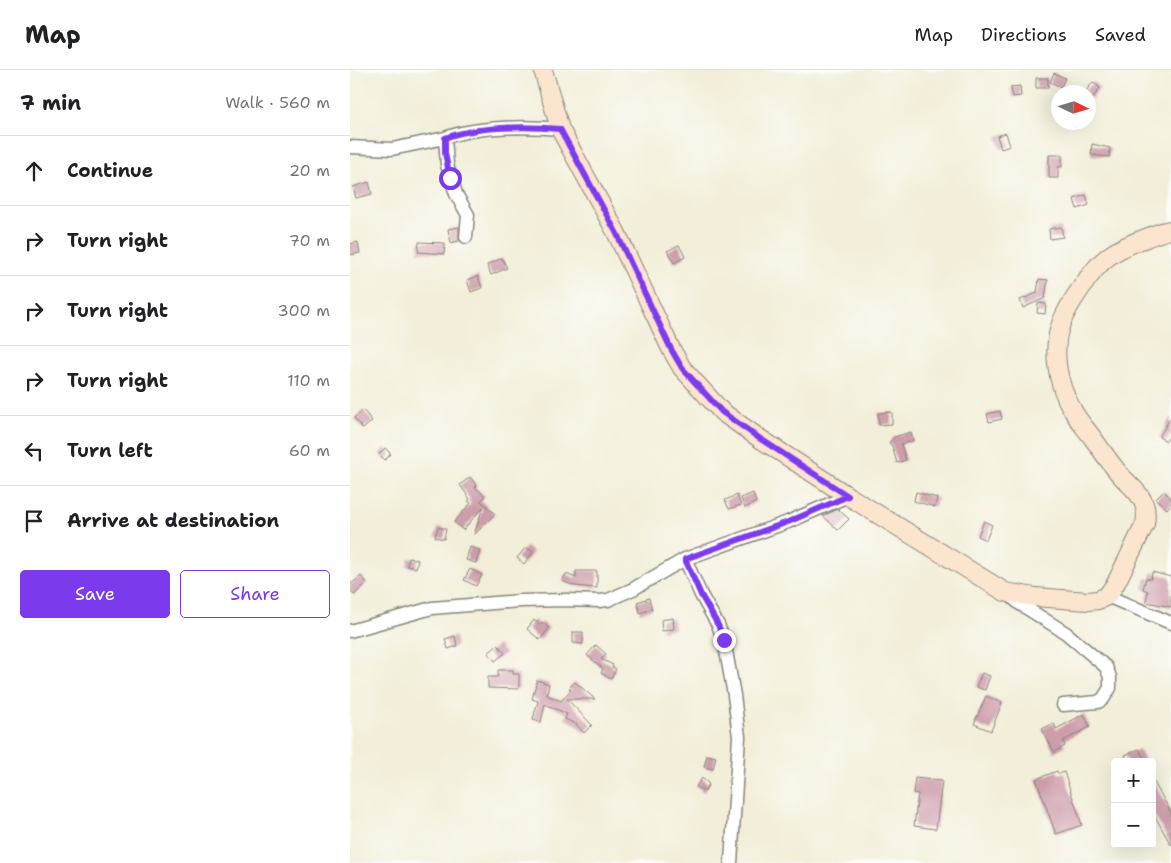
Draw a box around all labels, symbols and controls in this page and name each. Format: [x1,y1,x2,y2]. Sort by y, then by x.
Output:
text: Map [25,19,81,51]
text: Map [915,23,953,47]
text: Directions [981,23,1067,47]
text: Saved [1095,23,1146,47]
north arrow [1051,85,1096,130]
text: 7 min [20,89,81,117]
text: Walk · 560 m [225,92,330,113]
icon: ahead [20,157,48,185]
text: Continue [67,158,153,183]
text: 20 m [289,160,330,181]
route start [439,167,462,190]
icon: right [20,227,48,255]
text: Turn right [67,228,168,253]
text: 70 m [289,230,330,251]
icon: right [20,297,48,325]
text: Turn right [67,298,168,323]
text: 300 m [278,300,330,321]
icon: right [20,367,48,395]
text: Turn right [67,368,168,393]
text: 110 m [287,370,330,391]
icon: left [20,437,48,465]
text: Turn left [67,438,153,463]
text: 60 m [289,440,330,461]
icon: arrive [20,507,48,535]
text: Arrive at destination [67,508,279,533]
button: Save [20,570,170,618]
button: Share [180,570,330,618]
route end [713,629,736,652]
map controls [1111,758,1156,848]
button: + [1111,758,1156,803]
button: − [1111,803,1156,848]

